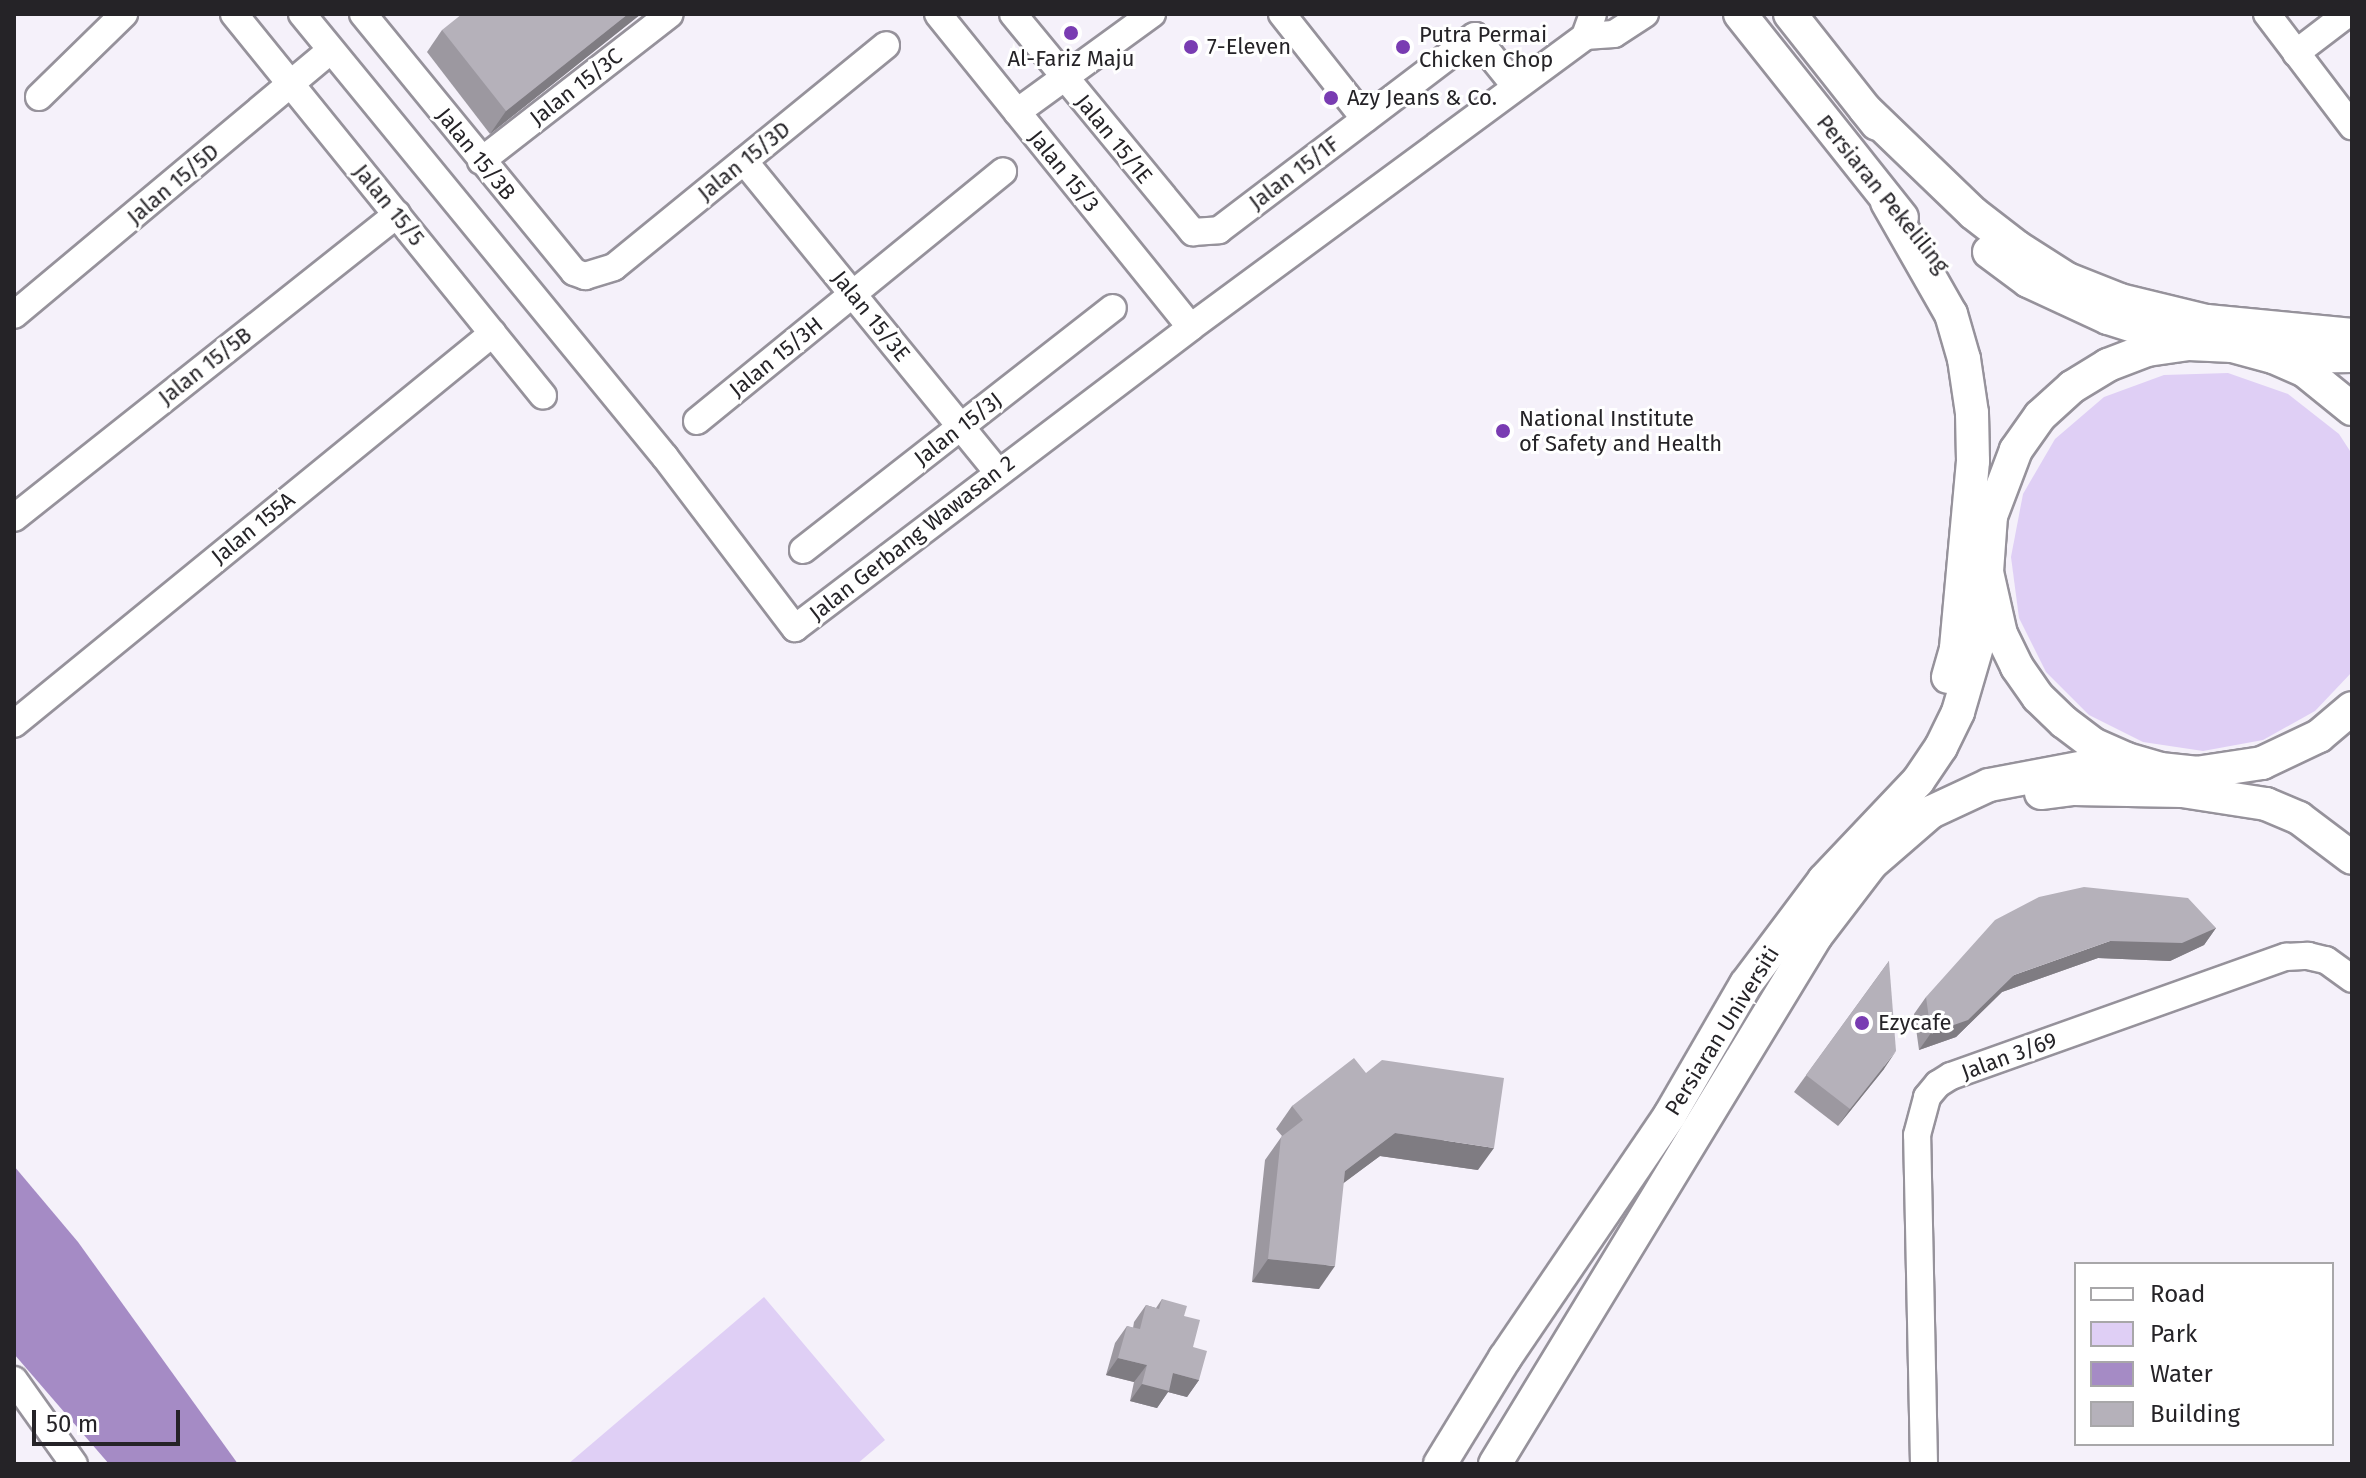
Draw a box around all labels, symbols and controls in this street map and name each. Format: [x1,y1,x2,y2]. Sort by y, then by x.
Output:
place label: Putra Permai Chicken Chop [1419,21,1553,72]
marker: Al-Fariz Maju [1062,24,1080,42]
place label: 7-Eleven [1207,34,1291,60]
marker: 7-Eleven [1182,38,1200,56]
marker: Putra Permai Chicken Chop [1394,38,1412,56]
street label: Jalan 15/3C [525,43,627,131]
place label: Al-Fariz Maju [1007,46,1135,72]
place label: Azy Jeans & Co. [1347,85,1497,111]
street label: Jalan 15/1E [1070,89,1158,189]
marker: Azy Jeans & Co. [1322,89,1340,107]
street label: Jalan 15/3B [431,103,521,205]
street label: Persiaran Pekeliling [1811,110,1955,278]
street label: Jalan 15/3D [692,116,796,206]
street label: Jalan 15/3 [1023,125,1105,217]
street label: Jalan 15/1F [1244,131,1344,215]
street label: Jalan 15/5D [122,138,224,230]
street label: Jalan 15/5 [348,159,430,251]
street label: Jalan 15/3E [826,265,916,367]
street label: Jalan 15/3H [724,311,828,403]
street label: Jalan 15/5B [153,321,257,411]
street label: Jalan 15/3J [909,387,1007,471]
place label: National Institute of Safety and Health [1519,405,1722,456]
marker: National Institute of Safety and Health [1494,422,1512,440]
street label: Jalan Gerbang Wawasan 2 [804,450,1020,626]
street label: Jalan 155A [206,486,300,570]
street label: Persiaran Universiti [1659,942,1785,1120]
place label: Ezycafe [1878,1010,1952,1036]
marker: Ezycafe [1853,1014,1871,1032]
street label: Jalan 3/69 [1958,1027,2060,1085]
legend [2074,1262,2334,1446]
text: Road [2150,1280,2205,1308]
text: Park [2150,1320,2197,1348]
text: Water [2150,1360,2213,1388]
scale bar [36,1394,184,1444]
text: Building [2150,1400,2240,1428]
text: 50 m [46,1410,98,1438]

